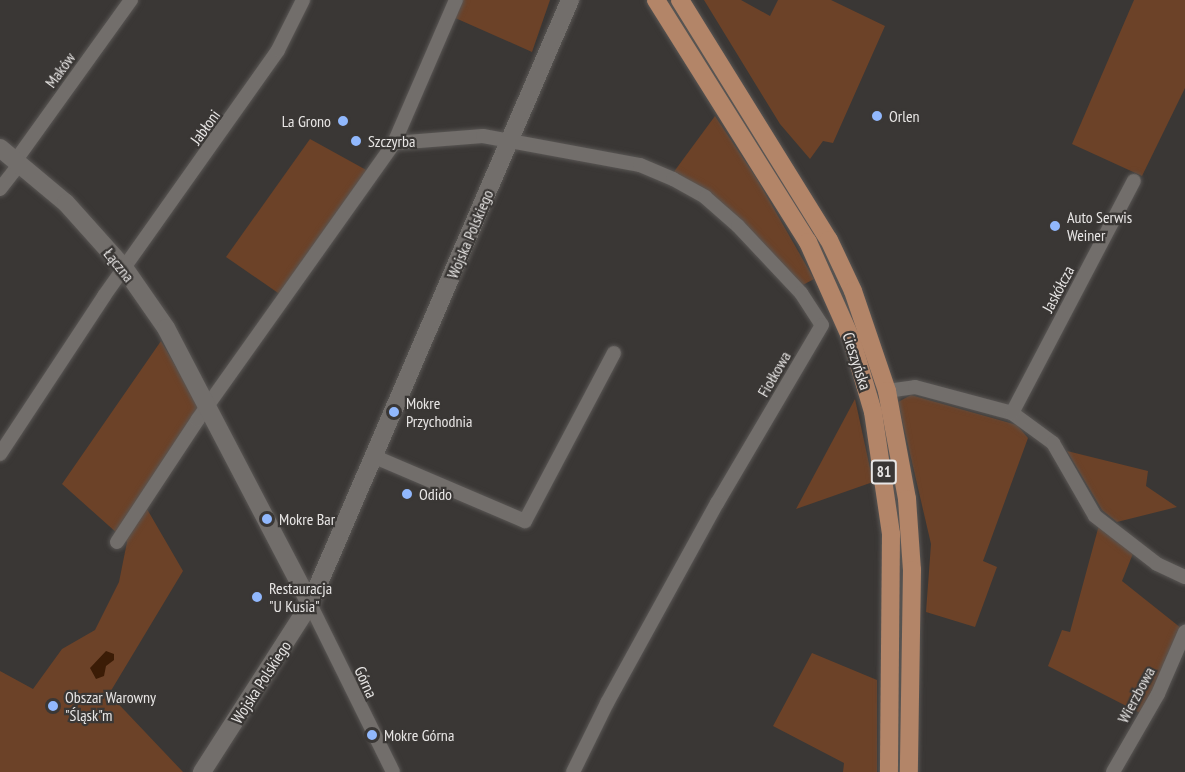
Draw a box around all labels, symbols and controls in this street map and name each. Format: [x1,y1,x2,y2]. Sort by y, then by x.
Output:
street label: Maków [41,49,79,91]
street label: Jabłoni [186,106,224,148]
place label: Orlen [889,106,920,126]
marker: Orlen [870,109,884,123]
place label: La Grono [282,111,331,131]
marker: La Grono [336,114,350,128]
place label: Szczyrba [368,131,415,151]
marker: Szczyrba [349,134,363,148]
street label: Wojska Polskiego [443,187,497,281]
place label: Auto Serwis Weiner [1067,207,1132,245]
marker: Auto Serwis Weiner [1048,219,1062,233]
street label: Łączna [100,244,138,286]
street label: Jaskółcza [1038,262,1078,316]
street label: Cieszyńska [839,330,875,392]
street label: Fiołkowa [753,348,795,400]
place label: Mokre Przychodnia [406,393,472,431]
marker: Mokre Przychodnia [387,405,401,419]
road number: 81 [870,460,898,484]
place label: Odido [419,484,452,504]
marker: Odido [400,487,414,501]
place label: Mokre Bar [279,509,335,529]
marker: Mokre Bar [260,512,274,526]
place label: Restauracja "U Kusia" [269,578,332,616]
marker: Restauracja "U Kusia" [250,590,264,604]
street label: Wojska Polskiego [227,637,295,727]
street label: Górna [351,663,381,701]
street label: Wierzbowa [1113,664,1159,726]
place label: Obszar Warowny "Śląsk"m [65,687,156,725]
marker: Obszar Warowny "Śląsk"m [46,699,60,713]
place label: Mokre Górna [384,725,454,745]
marker: Mokre Górna [365,728,379,742]

